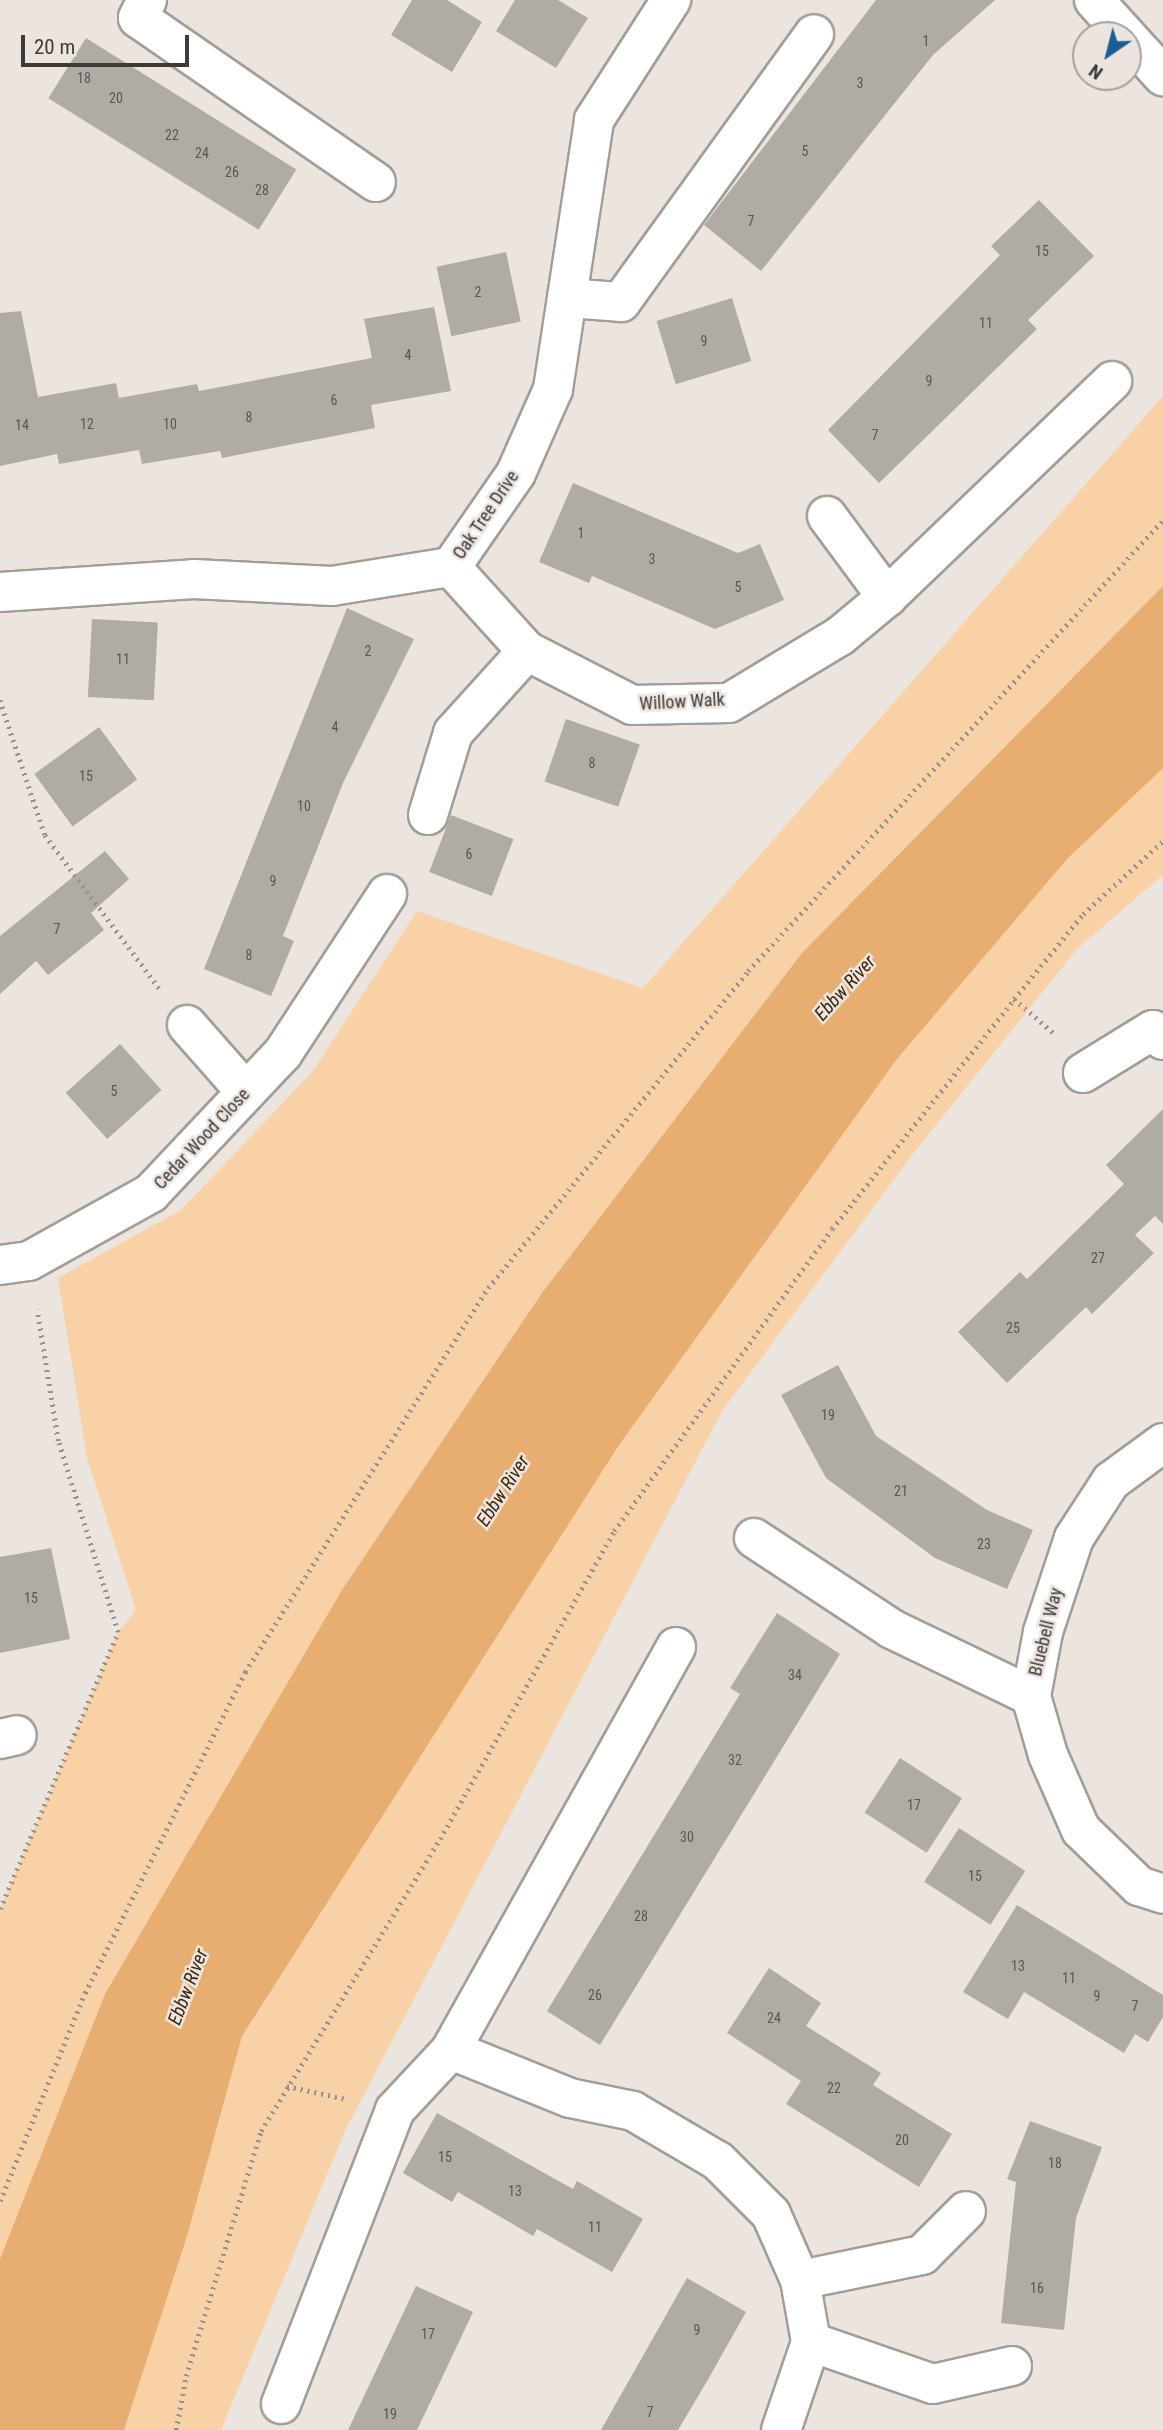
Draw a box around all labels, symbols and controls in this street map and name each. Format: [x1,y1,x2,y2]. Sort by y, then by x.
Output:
scale bar [24,21,192,65]
north arrow [1072,21,1142,91]
house number: 1 [923,33,929,49]
text: 20 m [34,35,75,59]
text: N [1084,59,1107,85]
house number: 18 [77,70,91,86]
house number: 3 [857,75,863,91]
house number: 20 [109,90,123,106]
house number: 22 [165,127,179,143]
house number: 5 [802,143,808,159]
house number: 24 [195,145,209,161]
house number: 26 [225,164,239,180]
house number: 28 [255,182,269,198]
house number: 7 [748,213,754,229]
house number: 15 [1035,243,1049,259]
house number: 2 [475,284,481,300]
house number: 11 [979,315,993,331]
house number: 9 [701,333,707,349]
house number: 4 [405,347,411,363]
house number: 9 [926,373,932,389]
house number: 6 [331,392,337,408]
house number: 8 [246,409,252,425]
house number: 12 [80,416,94,432]
house number: 10 [163,416,177,432]
house number: 14 [15,417,29,433]
house number: 7 [872,427,878,443]
street label: Oak Tree Drive [448,466,524,564]
house number: 1 [578,525,584,541]
house number: 3 [649,551,655,567]
house number: 5 [735,579,741,595]
house number: 2 [365,643,371,659]
house number: 11 [116,651,130,667]
street label: Willow Walk [639,689,725,715]
house number: 4 [332,719,338,735]
house number: 8 [589,755,595,771]
house number: 15 [79,768,93,784]
house number: 10 [297,798,311,814]
house number: 6 [466,846,472,862]
house number: 9 [270,873,276,889]
house number: 7 [54,921,60,937]
house number: 8 [246,947,252,963]
water label: Ebbw River [810,951,880,1025]
house number: 5 [111,1083,117,1099]
street label: Cedar Wood Close [150,1084,254,1194]
house number: 27 [1091,1250,1105,1266]
house number: 25 [1006,1320,1020,1336]
house number: 19 [821,1407,835,1423]
water label: Ebbw River [472,1451,534,1531]
house number: 21 [894,1483,908,1499]
house number: 23 [977,1536,991,1552]
street label: Bluebell Way [1025,1586,1067,1678]
house number: 15 [24,1590,38,1606]
house number: 34 [788,1667,802,1683]
house number: 32 [728,1752,742,1768]
house number: 17 [907,1797,921,1813]
house number: 30 [680,1829,694,1845]
house number: 15 [968,1868,982,1884]
house number: 28 [634,1908,648,1924]
water label: Ebbw River [163,1946,213,2028]
house number: 13 [1011,1958,1025,1974]
house number: 11 [1062,1970,1076,1986]
house number: 26 [588,1987,602,2003]
house number: 9 [1094,1988,1100,2004]
house number: 7 [1132,1998,1138,2014]
house number: 24 [767,2010,781,2026]
house number: 22 [827,2080,841,2096]
house number: 20 [895,2132,909,2148]
house number: 15 [438,2149,452,2165]
house number: 18 [1048,2155,1062,2171]
house number: 13 [508,2183,522,2199]
house number: 11 [588,2219,602,2235]
house number: 16 [1030,2280,1044,2296]
house number: 9 [694,2322,700,2338]
house number: 17 [421,2326,435,2342]
house number: 7 [647,2404,653,2420]
house number: 19 [383,2406,397,2422]

